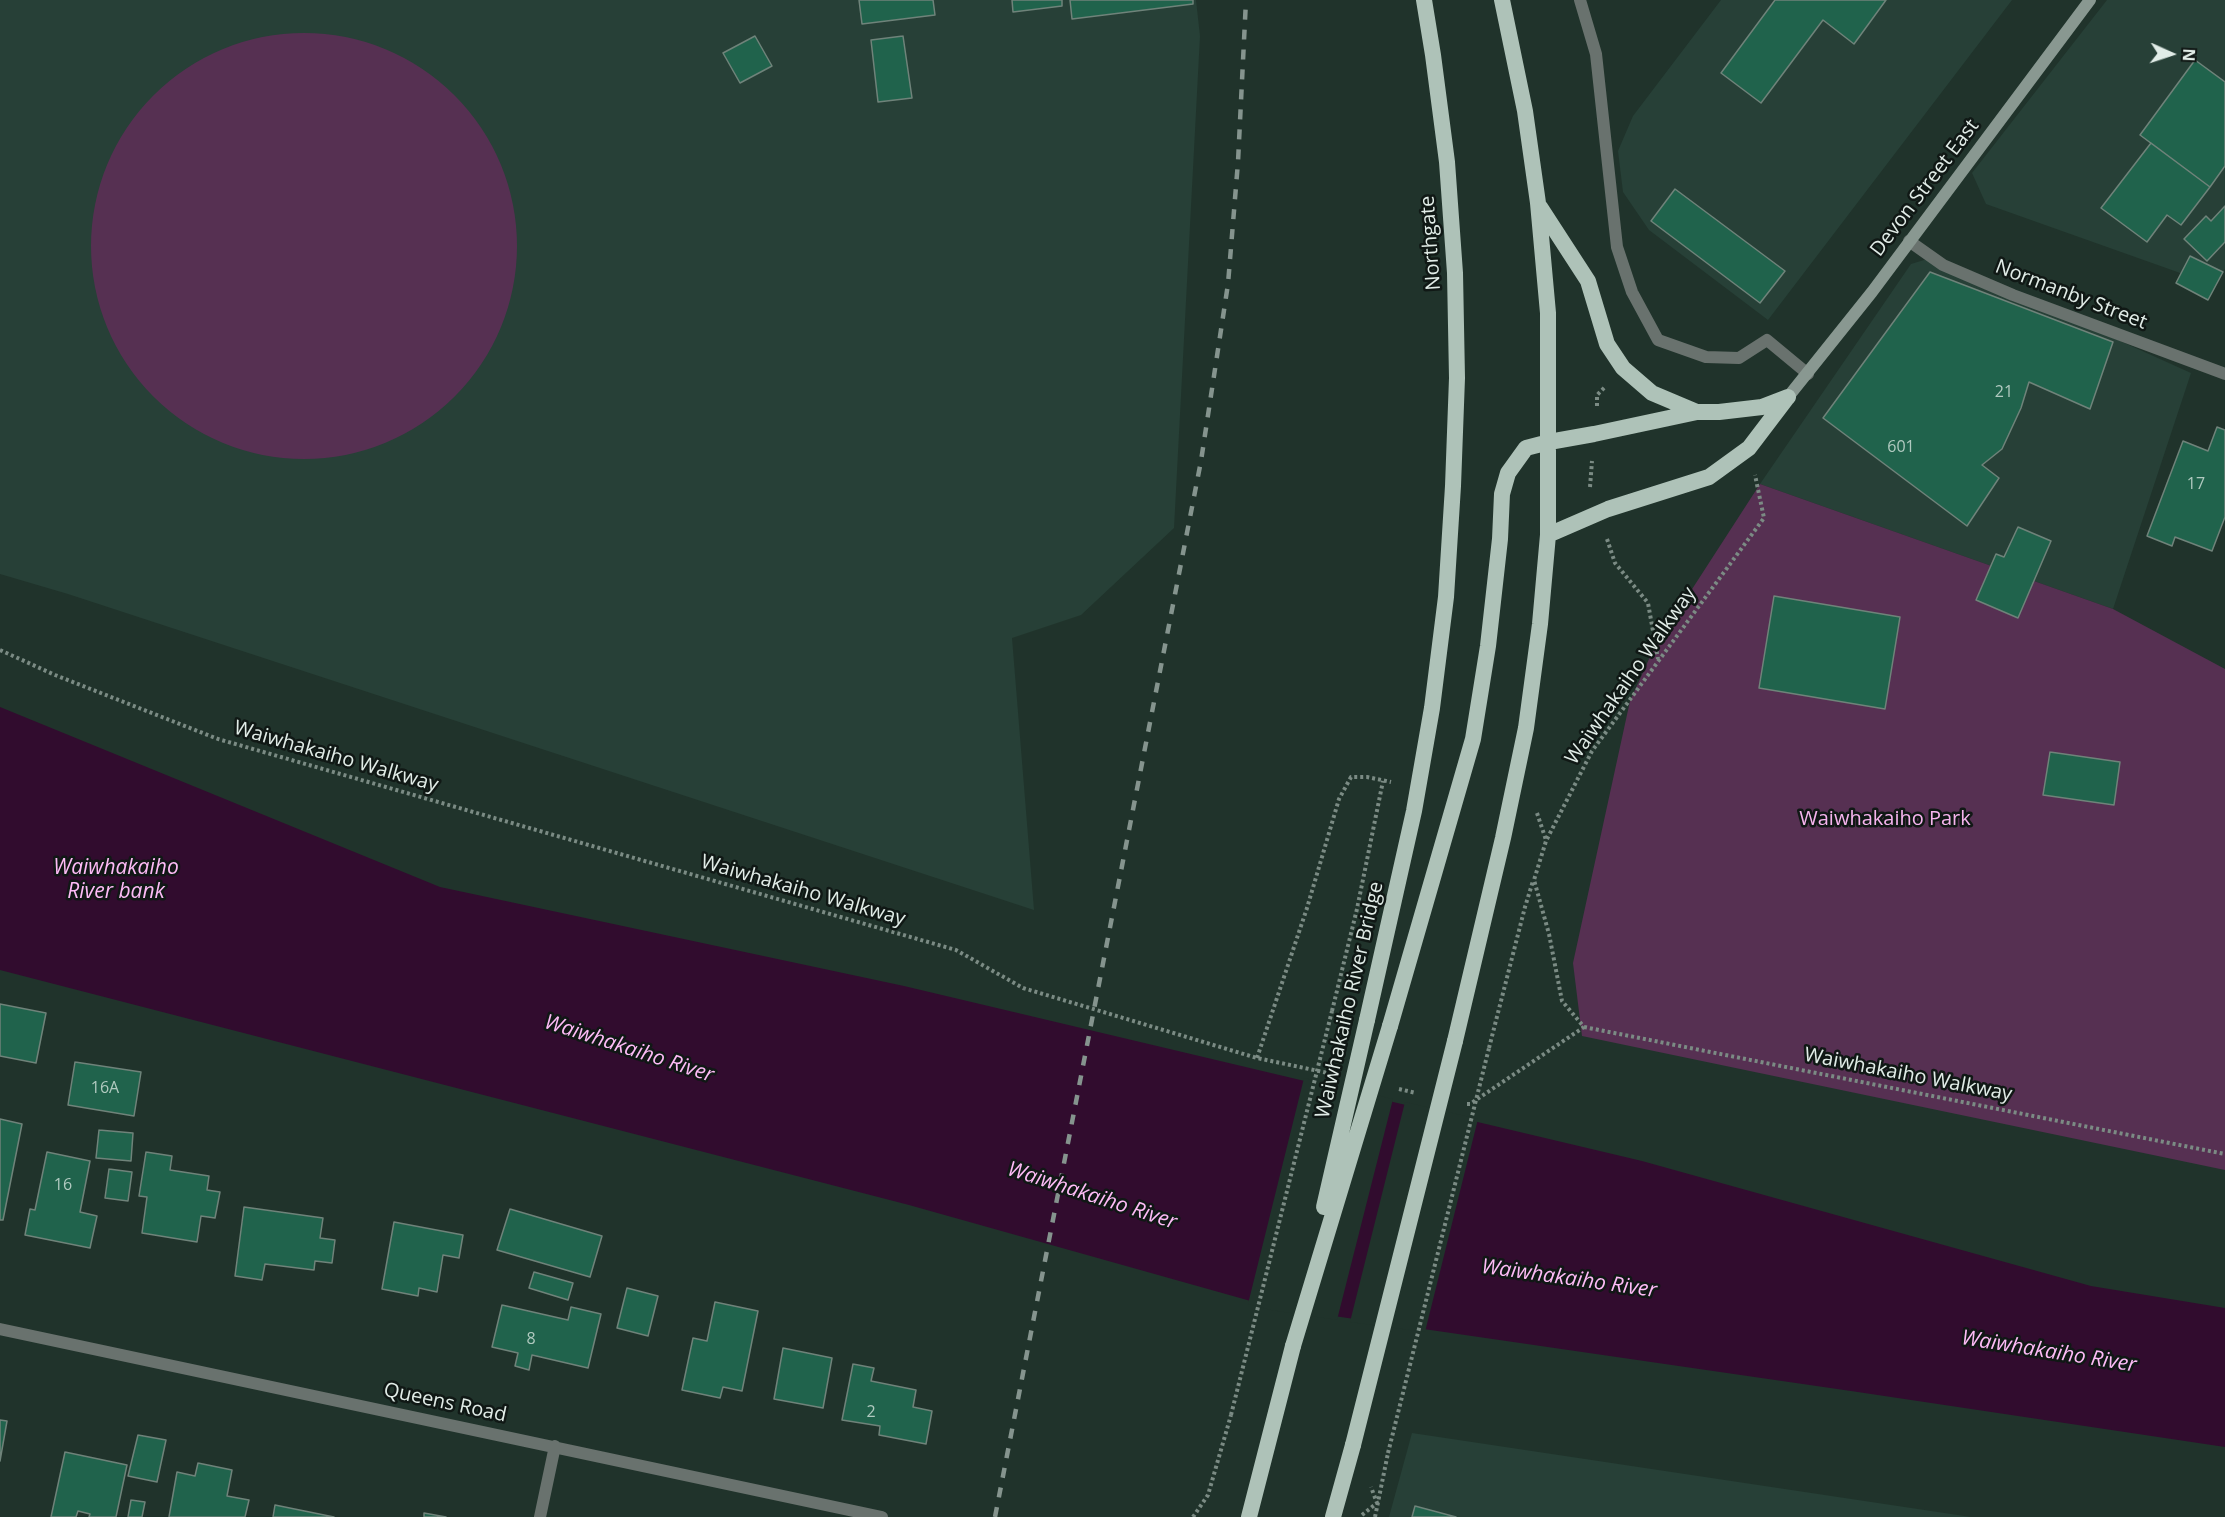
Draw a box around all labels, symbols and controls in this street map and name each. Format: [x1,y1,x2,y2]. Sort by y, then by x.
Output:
north arrow [2141,24,2201,84]
text: N [2178,48,2200,62]
street label: Devon Street East [1866,115,1984,261]
street label: Northgate [1416,195,1446,291]
street label: Normanby Street [1992,255,2150,335]
house number: 21 [1995,382,2013,402]
house number: 601 [1887,437,1915,457]
house number: 17 [2187,474,2205,494]
street label: Waiwhakaiho Walkway [1561,583,1701,769]
street label: Waiwhakaiho Walkway [231,716,441,798]
park label: Waiwhakaiho Park [1799,807,1971,831]
street label: Waiwhakaiho Walkway [698,850,908,932]
water label: Waiwhakaiho River bank [53,855,179,905]
street label: Waiwhakaiho River Bridge [1311,879,1389,1121]
water label: Waiwhakaiho River [541,1010,717,1088]
street label: Waiwhakaiho Walkway [1802,1043,2014,1107]
house number: 16A [91,1078,119,1098]
water label: Waiwhakaiho River [1004,1157,1180,1235]
house number: 16 [54,1175,72,1195]
water label: Waiwhakaiho River [1480,1254,1658,1304]
water label: Waiwhakaiho River [1960,1326,2138,1378]
house number: 8 [526,1329,536,1349]
street label: Queens Road [381,1378,509,1428]
house number: 2 [866,1402,876,1422]

